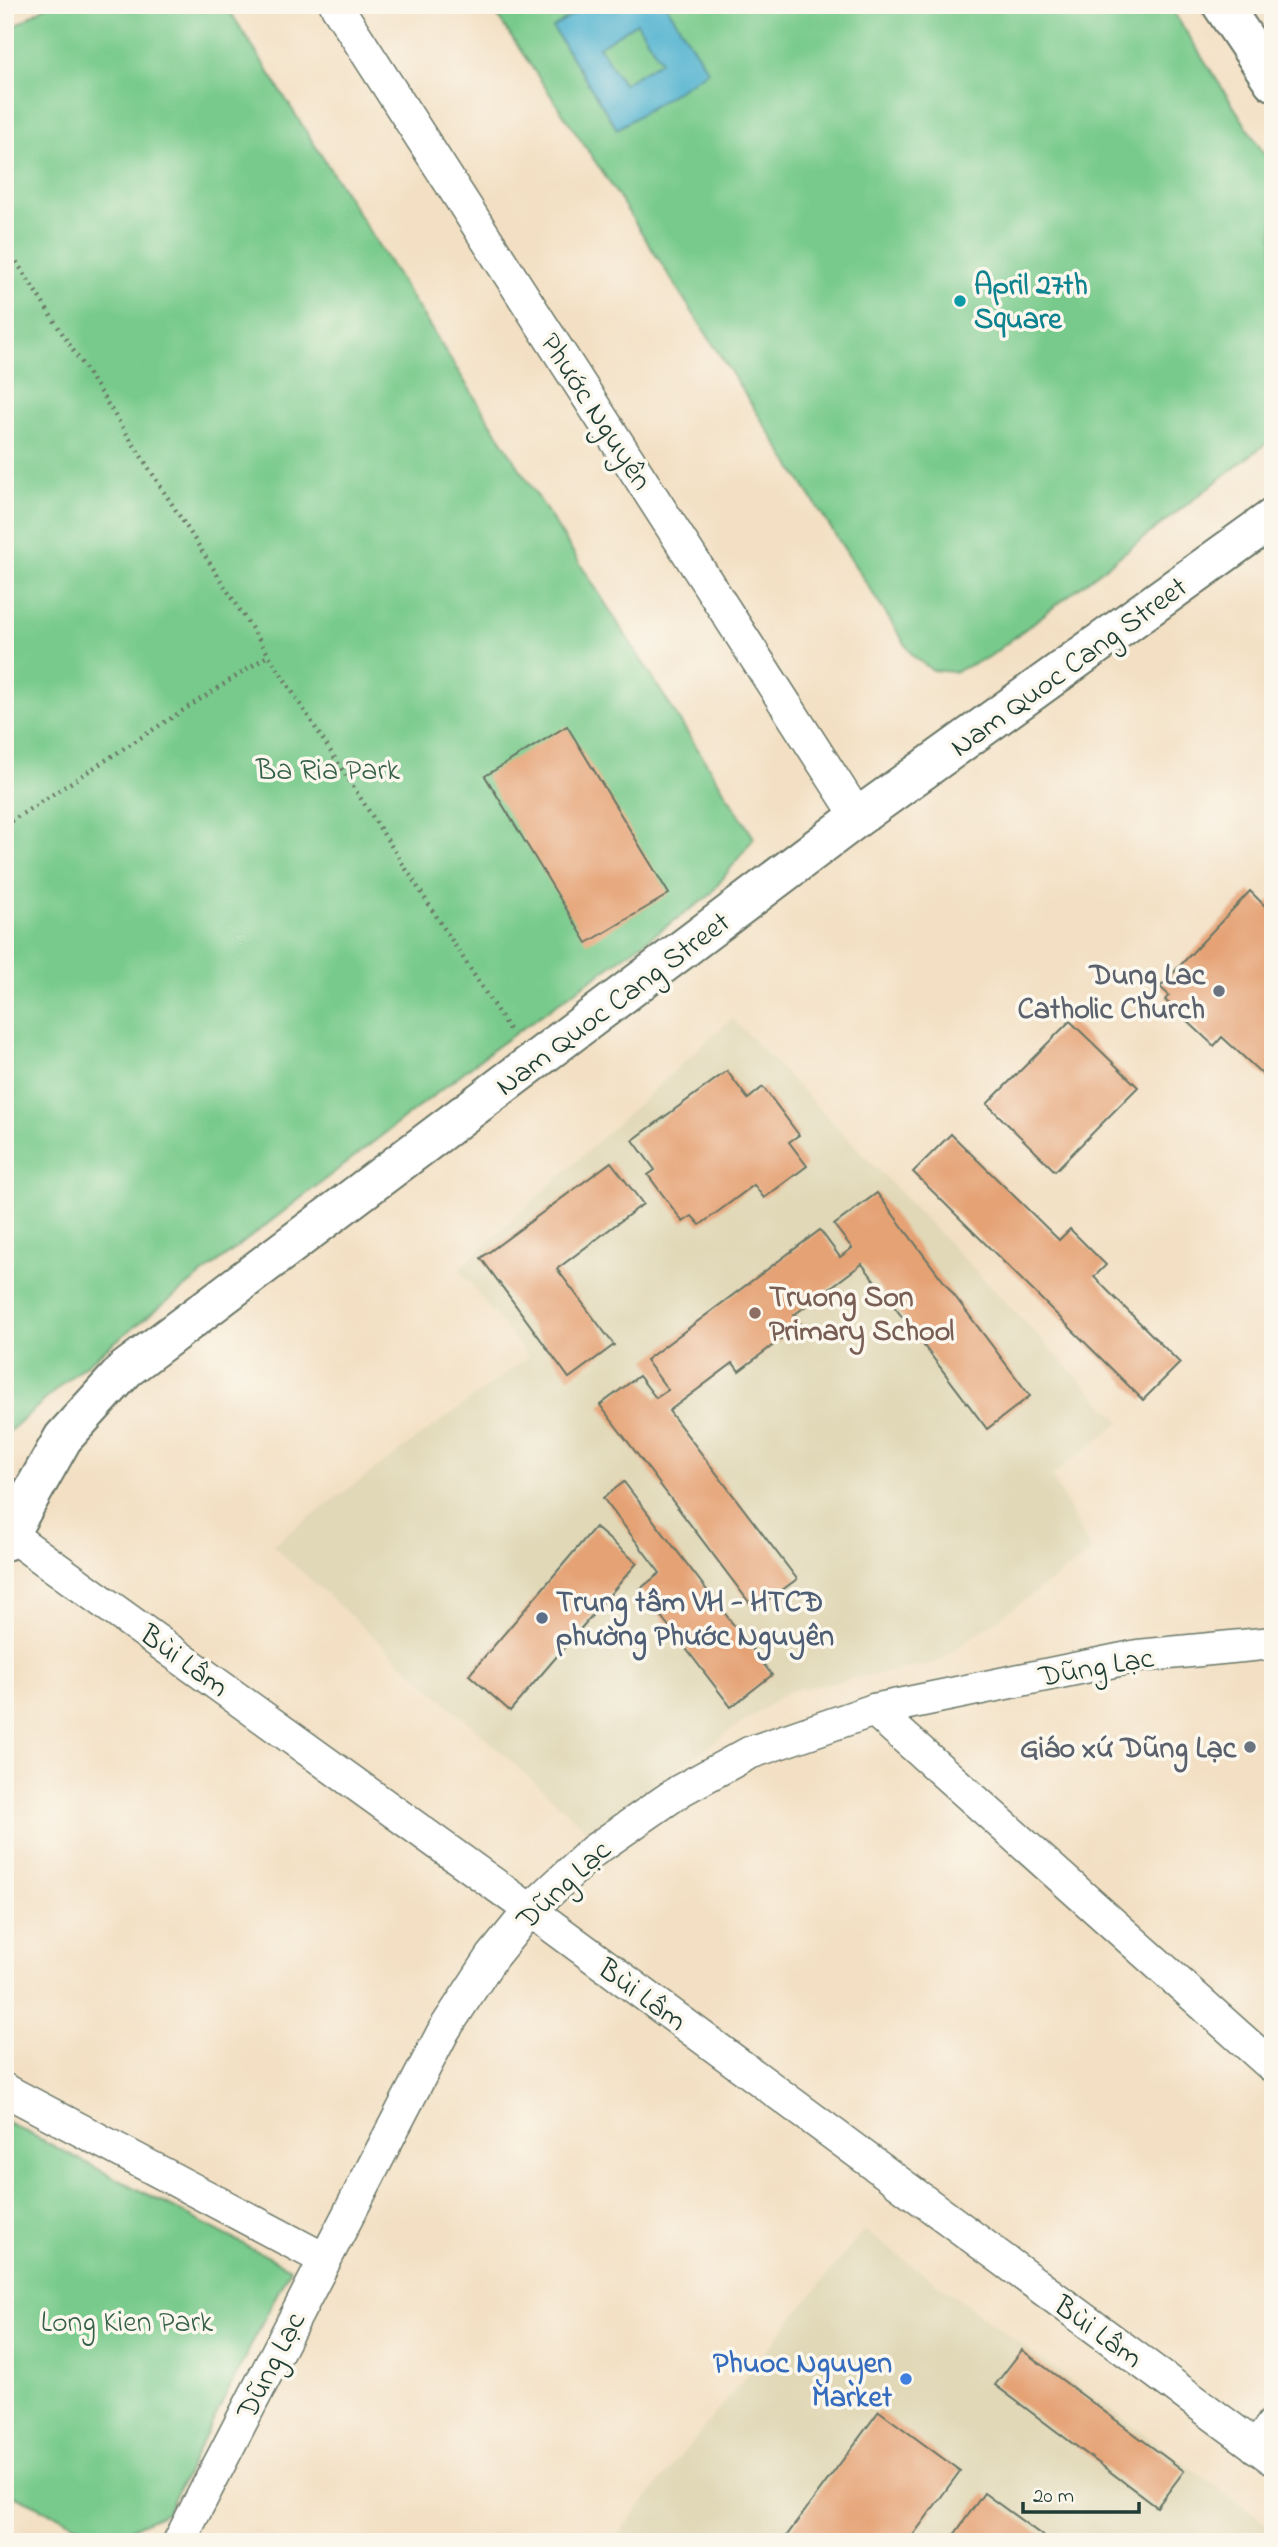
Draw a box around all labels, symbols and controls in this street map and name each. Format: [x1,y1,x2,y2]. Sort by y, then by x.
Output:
place label: April 27th Square [974,265,1088,343]
marker: April 27th Square [952,293,968,309]
street label: Phước Nguyên [527,325,662,500]
street label: Nam Quoc Cang Street [942,567,1198,770]
park label: Ba Ria Park [255,750,401,794]
street label: Nam Quoc Cang Street [487,902,740,1108]
place label: Dung Lac Catholic Church [1017,955,1206,1033]
marker: Dung Lac Catholic Church [1211,983,1227,999]
place label: Truong Son Primary School [769,1277,954,1355]
marker: Truong Son Primary School [747,1305,763,1321]
place label: Trung tâm VH - HTCĐ phường Phước Nguyên [556,1582,834,1661]
marker: Trung tâm VH - HTCĐ phường Phước Nguyên [534,1610,550,1626]
street label: Bùi Lâm [129,1614,237,1710]
street label: Dũng Lạc [1035,1637,1158,1701]
place label: Giáo xứ Dũng Lạc [1020,1728,1237,1773]
marker: Giáo xứ Dũng Lạc [1242,1739,1258,1755]
street label: Dũng Lạc [507,1830,623,1942]
street label: Bùi Lâm [587,1948,695,2044]
street label: Bùi Lâm [1043,2285,1151,2381]
park label: Long Kien Park [41,2302,214,2346]
street label: Dũng Lạc [226,2304,319,2429]
place label: Phuoc Nguyen Market [713,2343,893,2421]
marker: Phuoc Nguyen Market [898,2371,914,2387]
scale bar [1023,2470,1138,2514]
text: 20 m [1033,2482,1074,2512]

